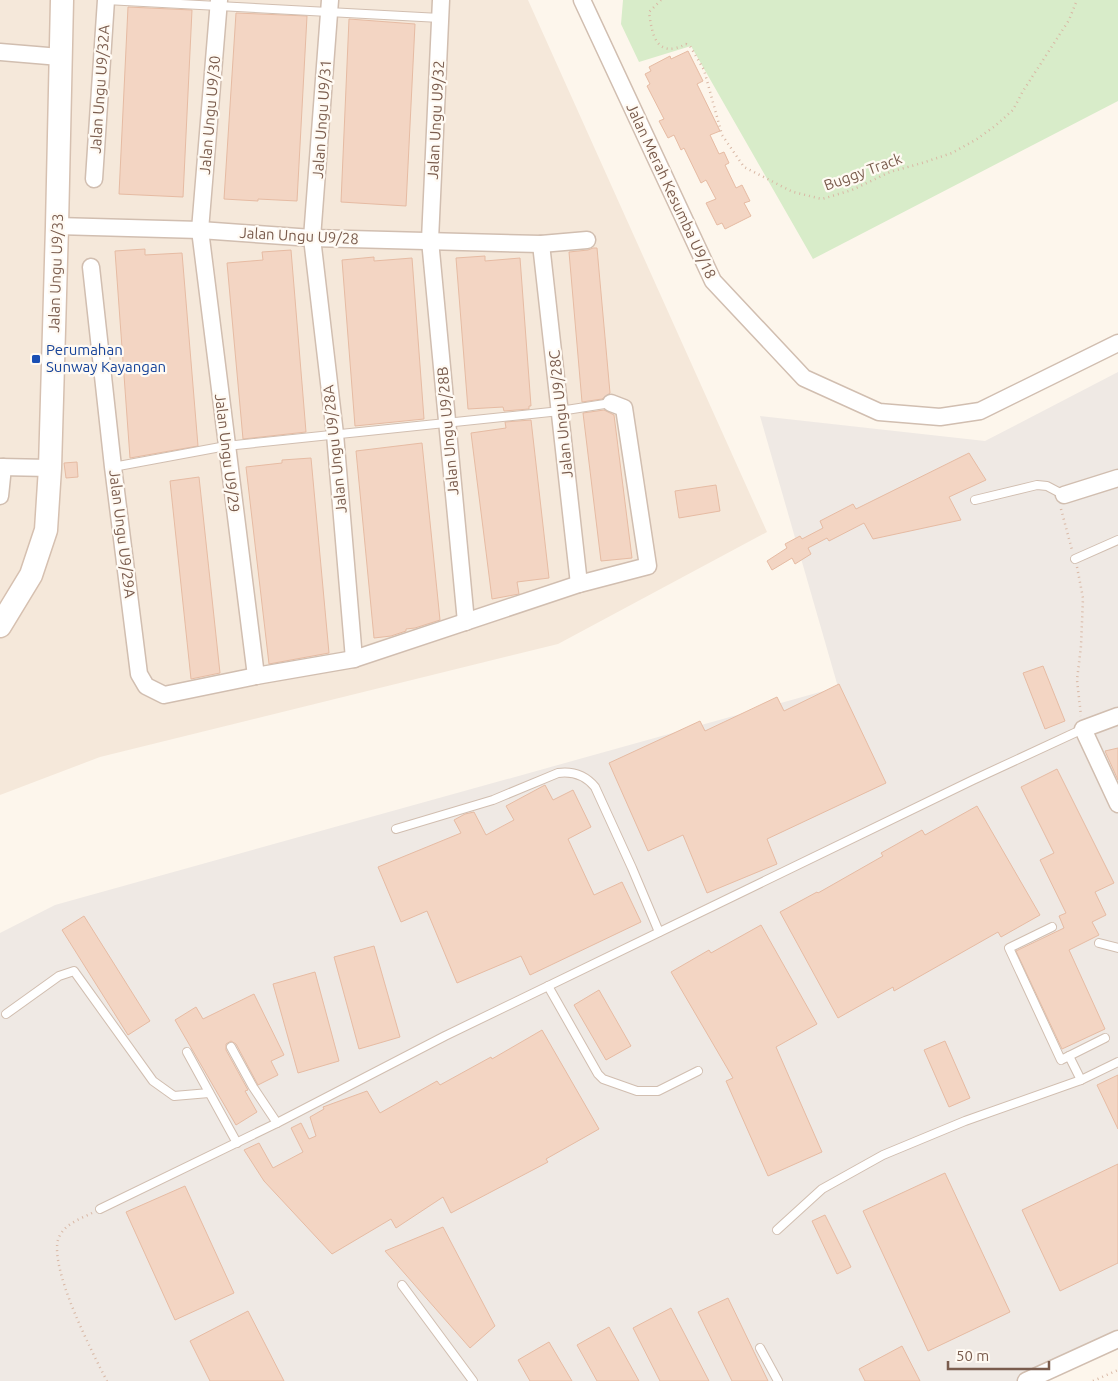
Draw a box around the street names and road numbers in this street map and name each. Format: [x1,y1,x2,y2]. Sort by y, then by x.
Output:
street label: Jalan Ungu U9/32A [87,24,113,154]
street label: Jalan Ungu U9/30 [196,55,223,175]
street label: Jalan Ungu U9/31 [309,59,334,179]
street label: Jalan Ungu U9/32 [424,60,447,180]
street label: Jalan Merah Kesumba U9/18 [623,100,720,281]
street label: Buggy Track [822,149,905,193]
street label: Jalan Ungu U9/33 [45,213,66,333]
street label: Jalan Ungu U9/28 [239,224,359,247]
street label: Jalan Ungu U9/28C [545,349,576,479]
street label: Jalan Ungu U9/28B [433,366,462,496]
street label: Jalan Ungu U9/28A [319,384,350,514]
street label: Jalan Ungu U9/29 [212,393,243,513]
street label: Jalan Ungu U9/29A [106,469,139,599]

